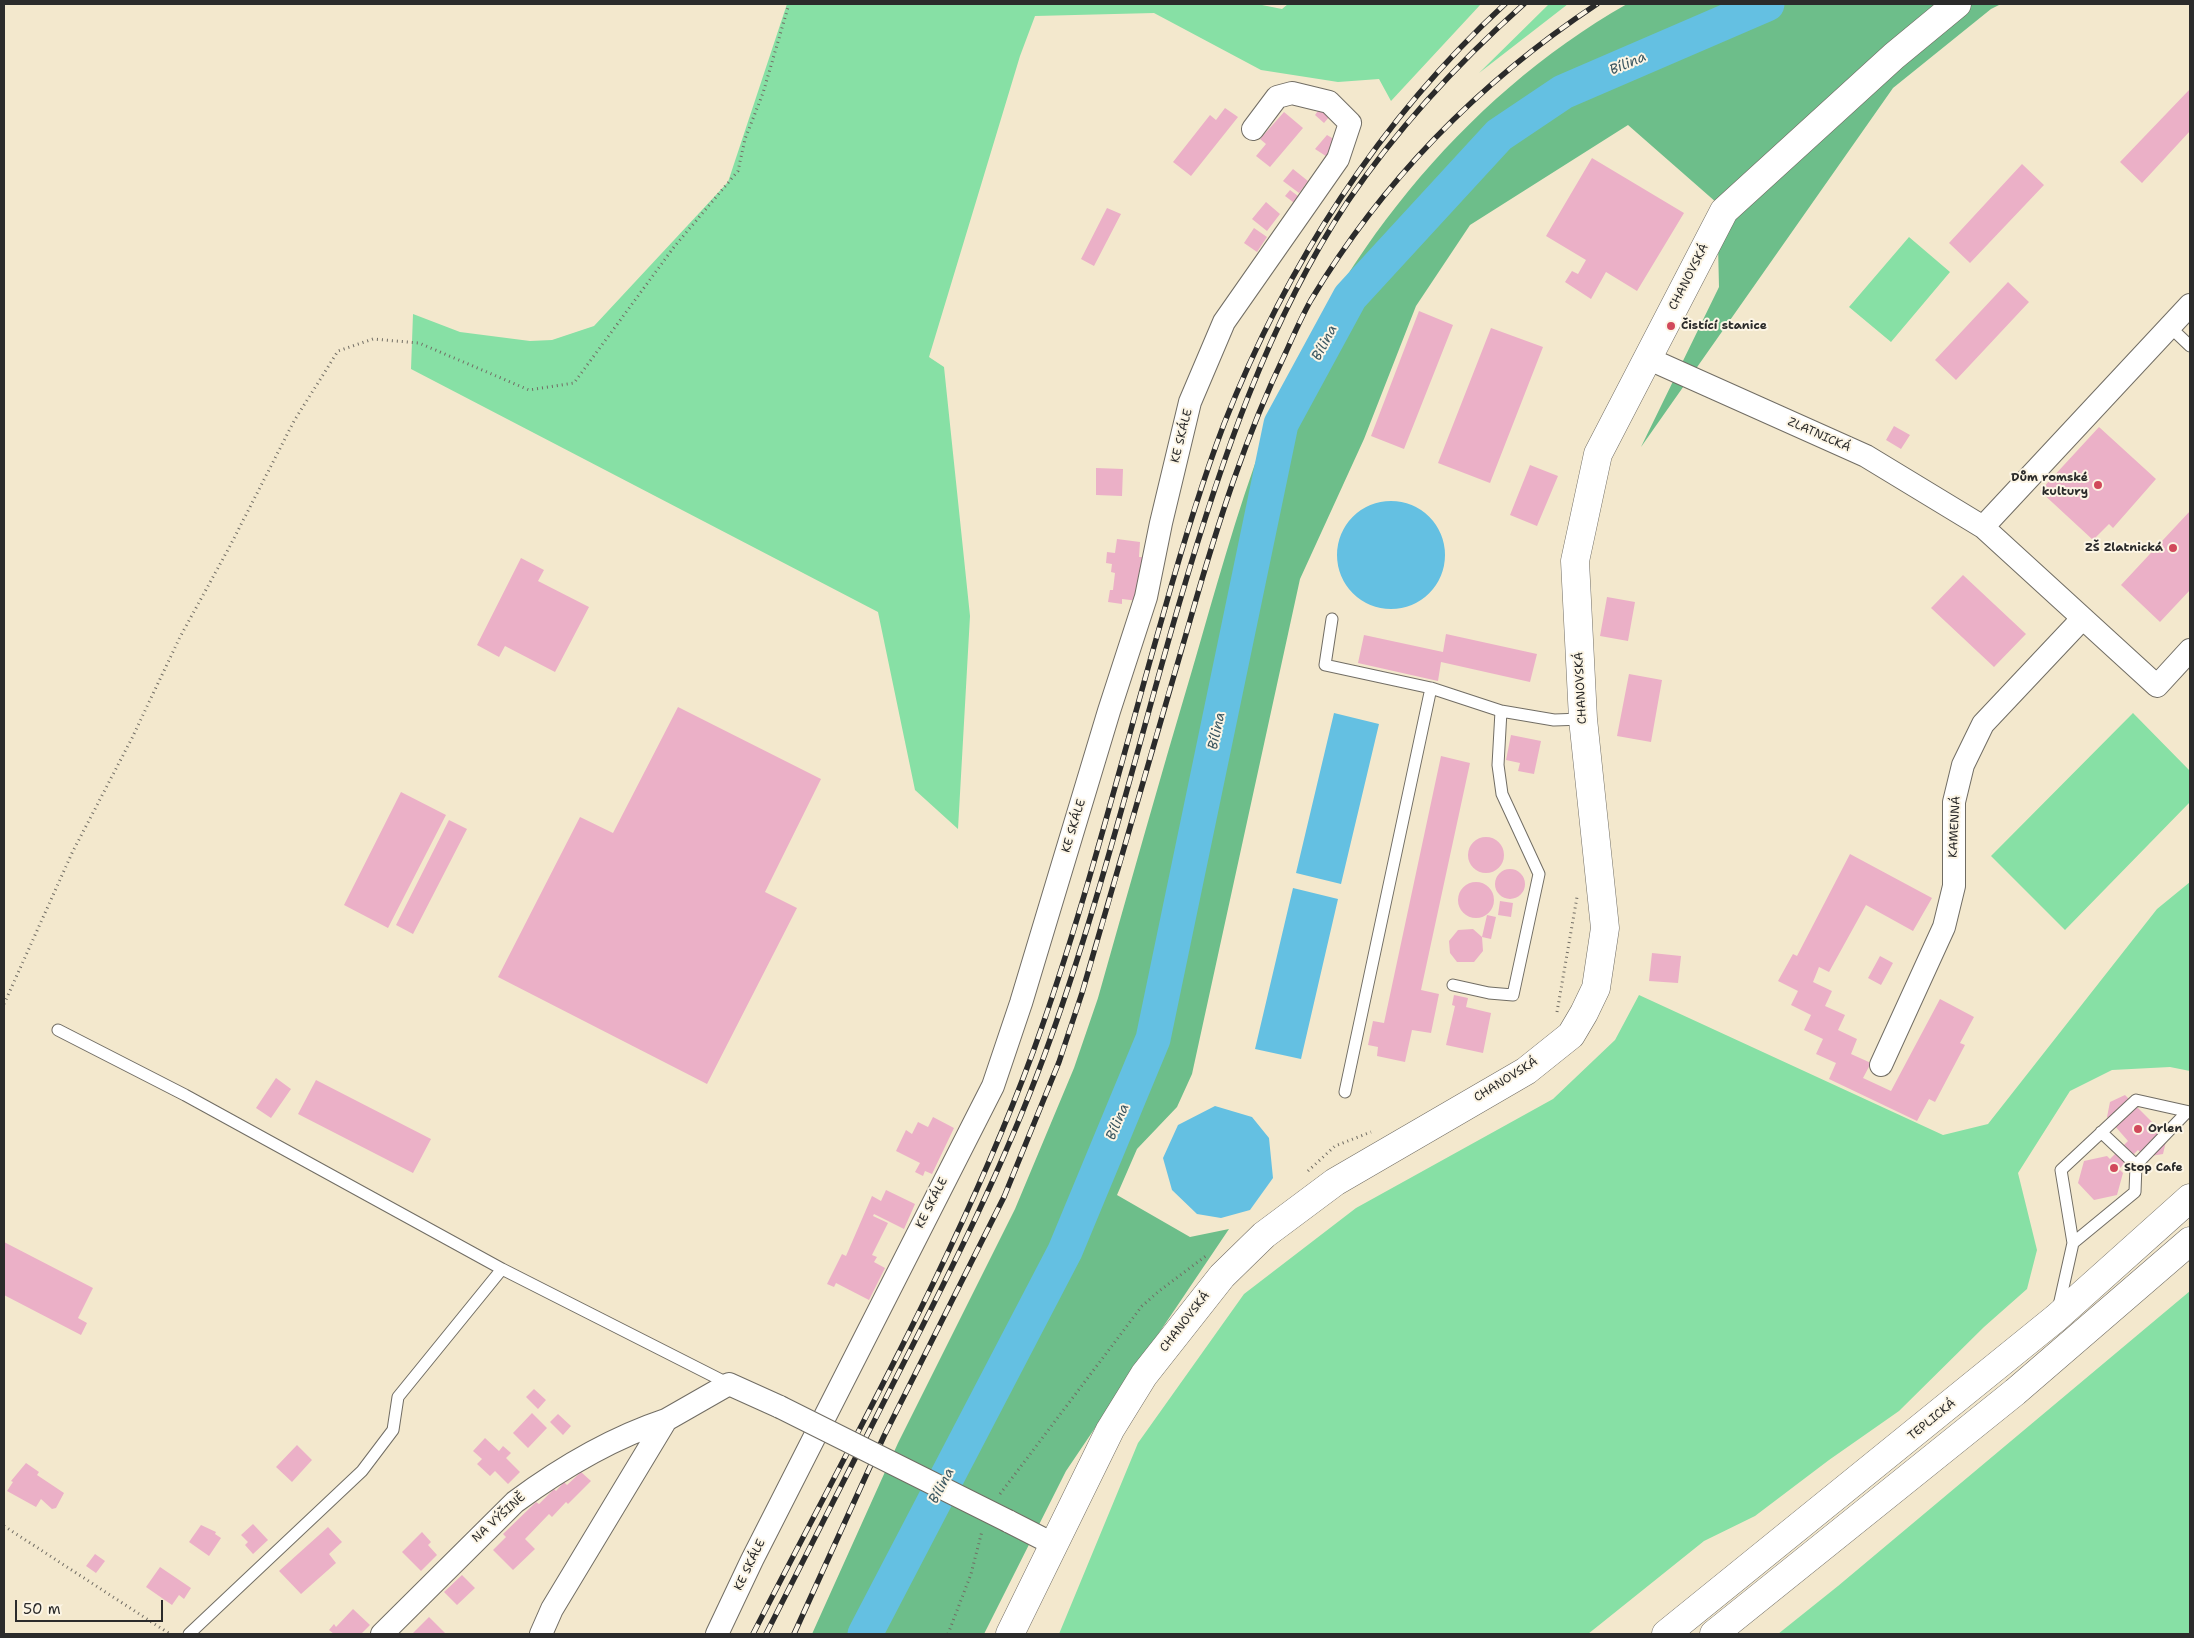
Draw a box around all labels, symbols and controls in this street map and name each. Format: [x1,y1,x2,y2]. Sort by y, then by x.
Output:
water label: Bílina [1607,49,1649,79]
street label: CHANOVSKÁ [1666,241,1712,313]
place label: Čistící stanice [1681,319,1767,333]
marker: Čistící stanice [1665,320,1677,332]
water label: Bílina [1309,322,1341,364]
street label: KE SKÁLE [1168,407,1196,465]
street label: ZLATNICKÁ [1785,415,1853,455]
place label: Dům romské kultury [2011,471,2088,499]
marker: Dům romské kultury [2092,479,2104,491]
place label: ZŠ Zlatnická [2085,541,2163,555]
marker: ZŠ Zlatnická [2167,542,2179,554]
street label: CHANOVSKÁ [1572,651,1590,725]
water label: Bílina [1205,711,1229,751]
street label: KAMENNÁ [1946,796,1964,858]
street label: KE SKÁLE [1059,797,1089,855]
street label: CHANOVSKÁ [1471,1055,1541,1105]
water label: Bílina [1103,1101,1133,1143]
place label: Orlen [2148,1122,2182,1136]
marker: Orlen [2132,1123,2144,1135]
place label: Stop Cafe [2124,1161,2183,1175]
marker: Stop Cafe [2108,1162,2120,1174]
street label: KE SKÁLE [913,1175,951,1231]
street label: CHANOVSKÁ [1157,1289,1213,1355]
street label: TEPLICKÁ [1905,1396,1959,1444]
water label: Bílina [926,1465,958,1507]
street label: NA VÝŠINĚ [469,1490,529,1546]
street label: KE SKÁLE [731,1537,769,1593]
scale bar [18,1590,165,1622]
text: 50 m [23,1599,61,1619]

